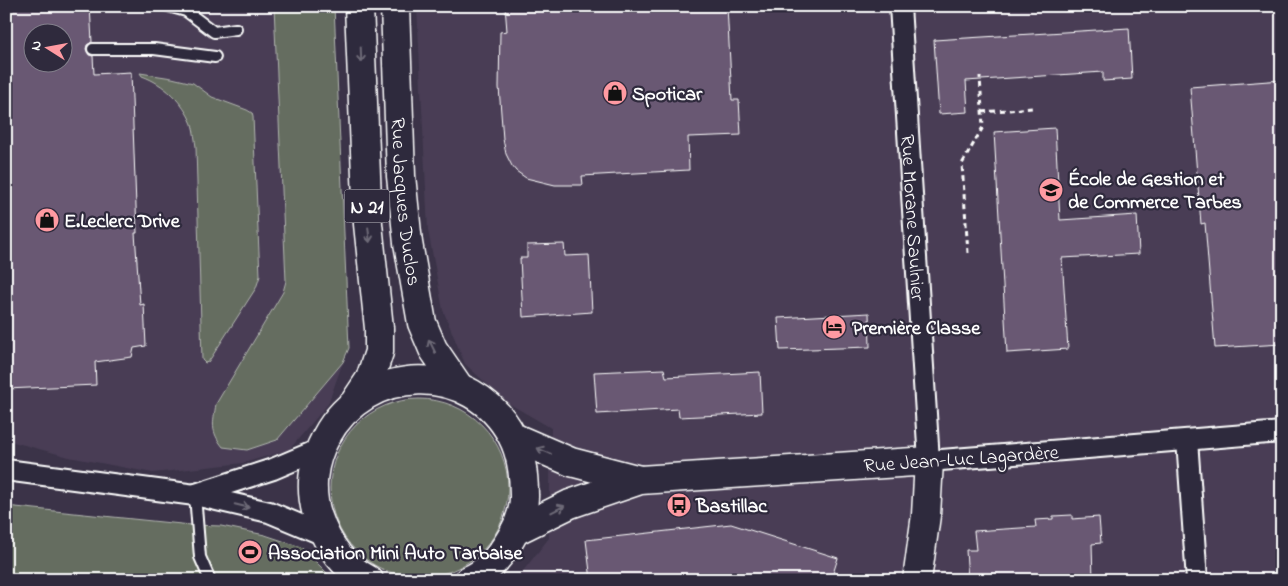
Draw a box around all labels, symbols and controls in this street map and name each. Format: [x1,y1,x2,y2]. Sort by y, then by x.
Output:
north arrow [22,22,72,72]
text: N [26,39,48,52]
one-way arrow [356,46,366,63]
shop icon: Spoticar [602,80,628,106]
place label: Spoticar [632,81,703,110]
street label: Rue Jacques Duclos [382,117,427,288]
street label: Rue Morane Saulnier [891,134,931,303]
place label: École de Gestion et de Commerce Tarbes [1068,166,1242,218]
school or university icon: École de Gestion et de Commerce Tarbes [1038,177,1064,203]
road number: N 21 [344,190,390,222]
shop icon: E.Leclerc Drive [34,207,60,233]
place label: E.Leclerc Drive [64,208,181,237]
one-way arrow [364,226,374,242]
hotel icon: Première Classe [821,314,847,340]
place label: Première Classe [852,315,981,344]
one-way arrow [427,339,437,354]
street label: Rue Jean-Luc Lagardère [863,439,1060,483]
one-way arrow [537,445,552,455]
bus stop icon: Bastillac [666,492,692,518]
place label: Bastillac [695,493,768,522]
one-way arrow [234,502,250,511]
one-way arrow [550,504,565,513]
sports icon: Association Mini Auto Tarbaise [237,539,263,565]
place label: Association Mini Auto Tarbaise [268,540,524,569]

